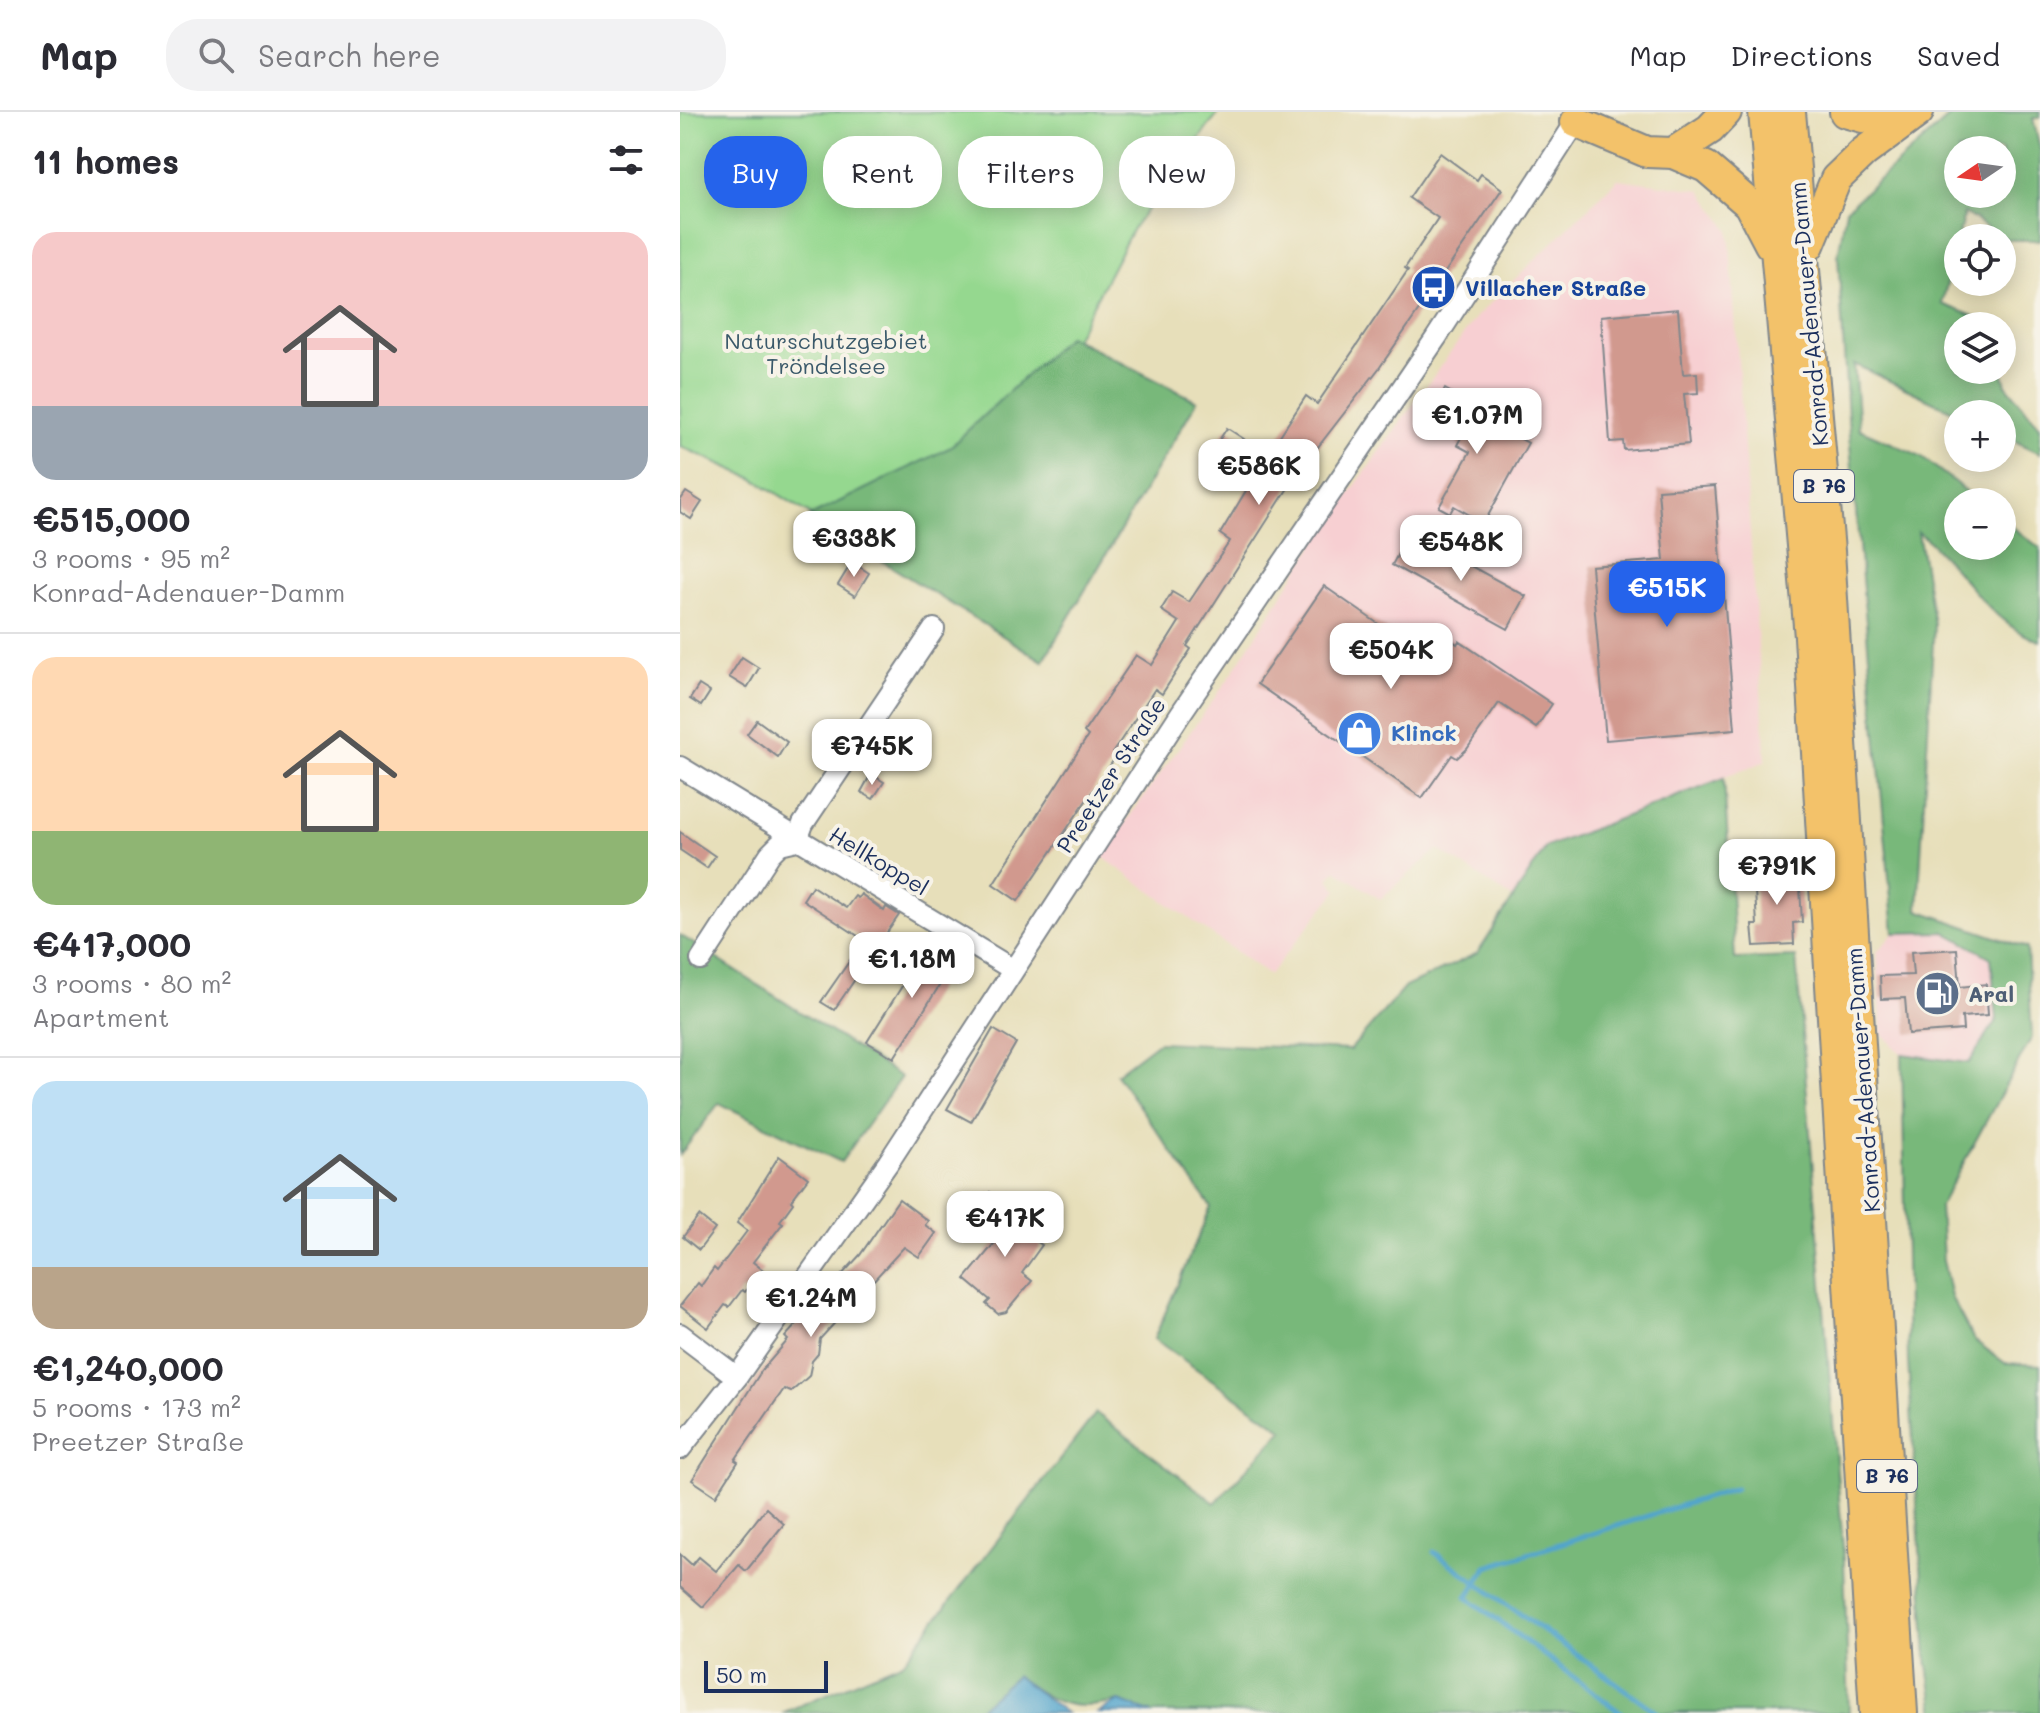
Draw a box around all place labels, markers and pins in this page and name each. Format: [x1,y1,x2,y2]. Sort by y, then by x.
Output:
bus stop icon: Villacher Straße [1410,264,1458,312]
place label: Villacher Straße [1465,273,1646,302]
pin: €1.07M [1412,388,1542,456]
pin: €586K [1203,439,1315,507]
pin: €338K [798,511,910,579]
pin: €548K [1405,515,1517,583]
pin: €515K [1611,561,1723,629]
pin: €504K [1335,623,1447,691]
shop icon: Klinck [1336,709,1384,757]
place label: Klinck [1391,718,1457,747]
pin: €745K [816,719,928,787]
pin: €791K [1721,839,1833,907]
pin: €1.18M [847,932,977,1000]
fuel station icon: Aral [1913,970,1961,1018]
place label: Aral [1968,979,2014,1008]
pin: €417K [949,1191,1061,1259]
pin: €1.24M [746,1271,876,1339]

